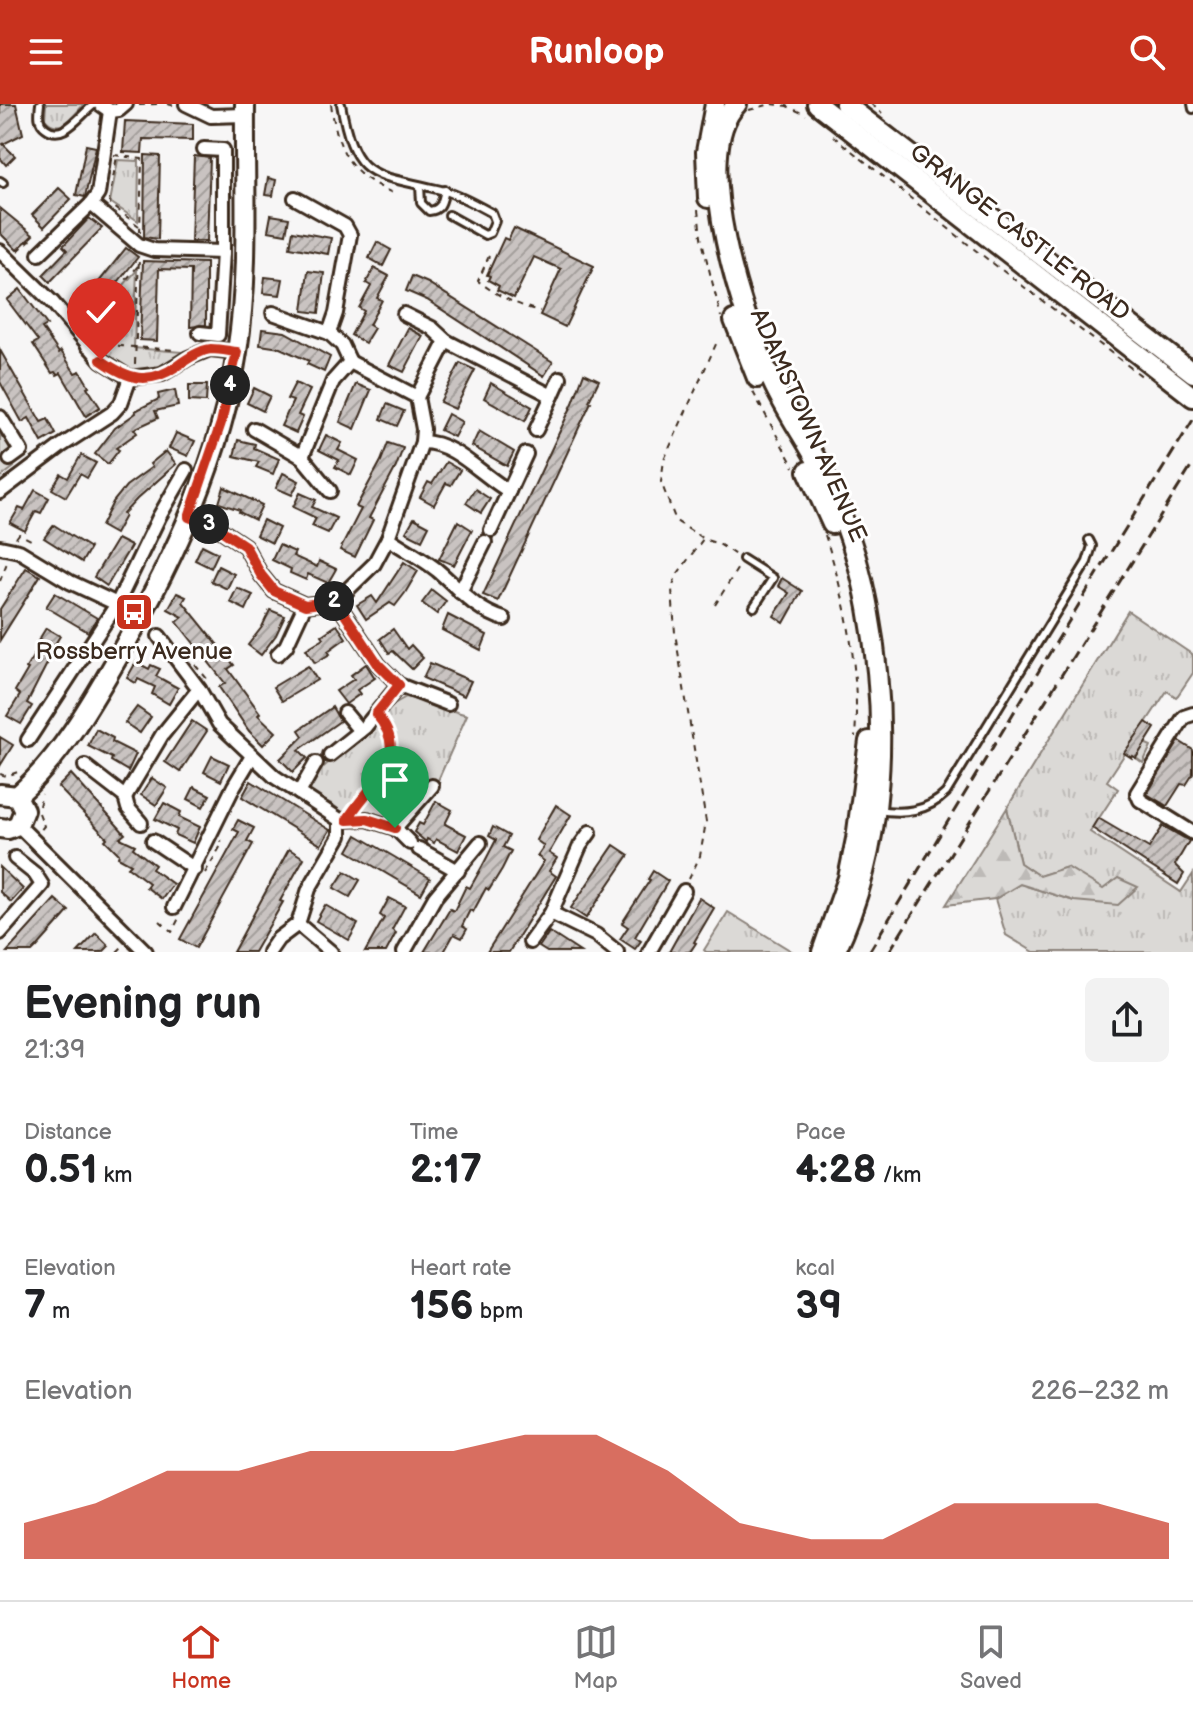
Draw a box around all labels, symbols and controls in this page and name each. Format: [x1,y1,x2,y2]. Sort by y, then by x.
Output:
icon: menu [24,30,68,74]
icon: search [1125,30,1169,74]
text: Runloop [529,31,664,74]
street label: GRANGE CASTLE ROAD [904,137,1135,327]
pin [67,278,135,360]
icon: check [79,290,123,334]
street label: ADAMSTOWN AVENUE [744,304,873,546]
pin: 4 [210,365,250,405]
text: 4 [224,371,236,398]
pin: 3 [189,504,229,544]
text: 3 [203,510,215,537]
pin: 2 [314,581,354,621]
text: 2 [327,587,341,614]
bus stop icon: Rossberry Avenue [113,591,155,633]
place label: Rossberry Avenue [35,637,233,666]
pin [361,746,429,828]
icon: arrive [373,758,417,802]
text: Evening run [24,978,261,1031]
button: share [1085,978,1169,1062]
text: 21:39 [24,1035,85,1066]
text: Distance [24,1119,112,1146]
text: Time [410,1119,458,1146]
text: Pace [795,1119,846,1146]
text: 0.51 [24,1146,98,1194]
text: 2:17 [410,1146,482,1194]
text: 4:28 [795,1146,877,1194]
text: km [98,1162,133,1189]
text: /km [877,1162,921,1189]
text: Elevation [24,1255,116,1282]
text: Heart rate [410,1255,511,1282]
text: kcal [795,1255,835,1282]
text: 7 [24,1282,46,1330]
text: 156 [410,1282,474,1330]
text: 39 [795,1282,842,1330]
text: m [46,1298,70,1325]
text: bpm [474,1298,523,1325]
text: Elevation [24,1376,132,1407]
text: 226–232 m [1031,1376,1169,1407]
tab: Home [171,1620,231,1695]
tab: Map [573,1620,618,1695]
tab: Saved [960,1620,1022,1695]

